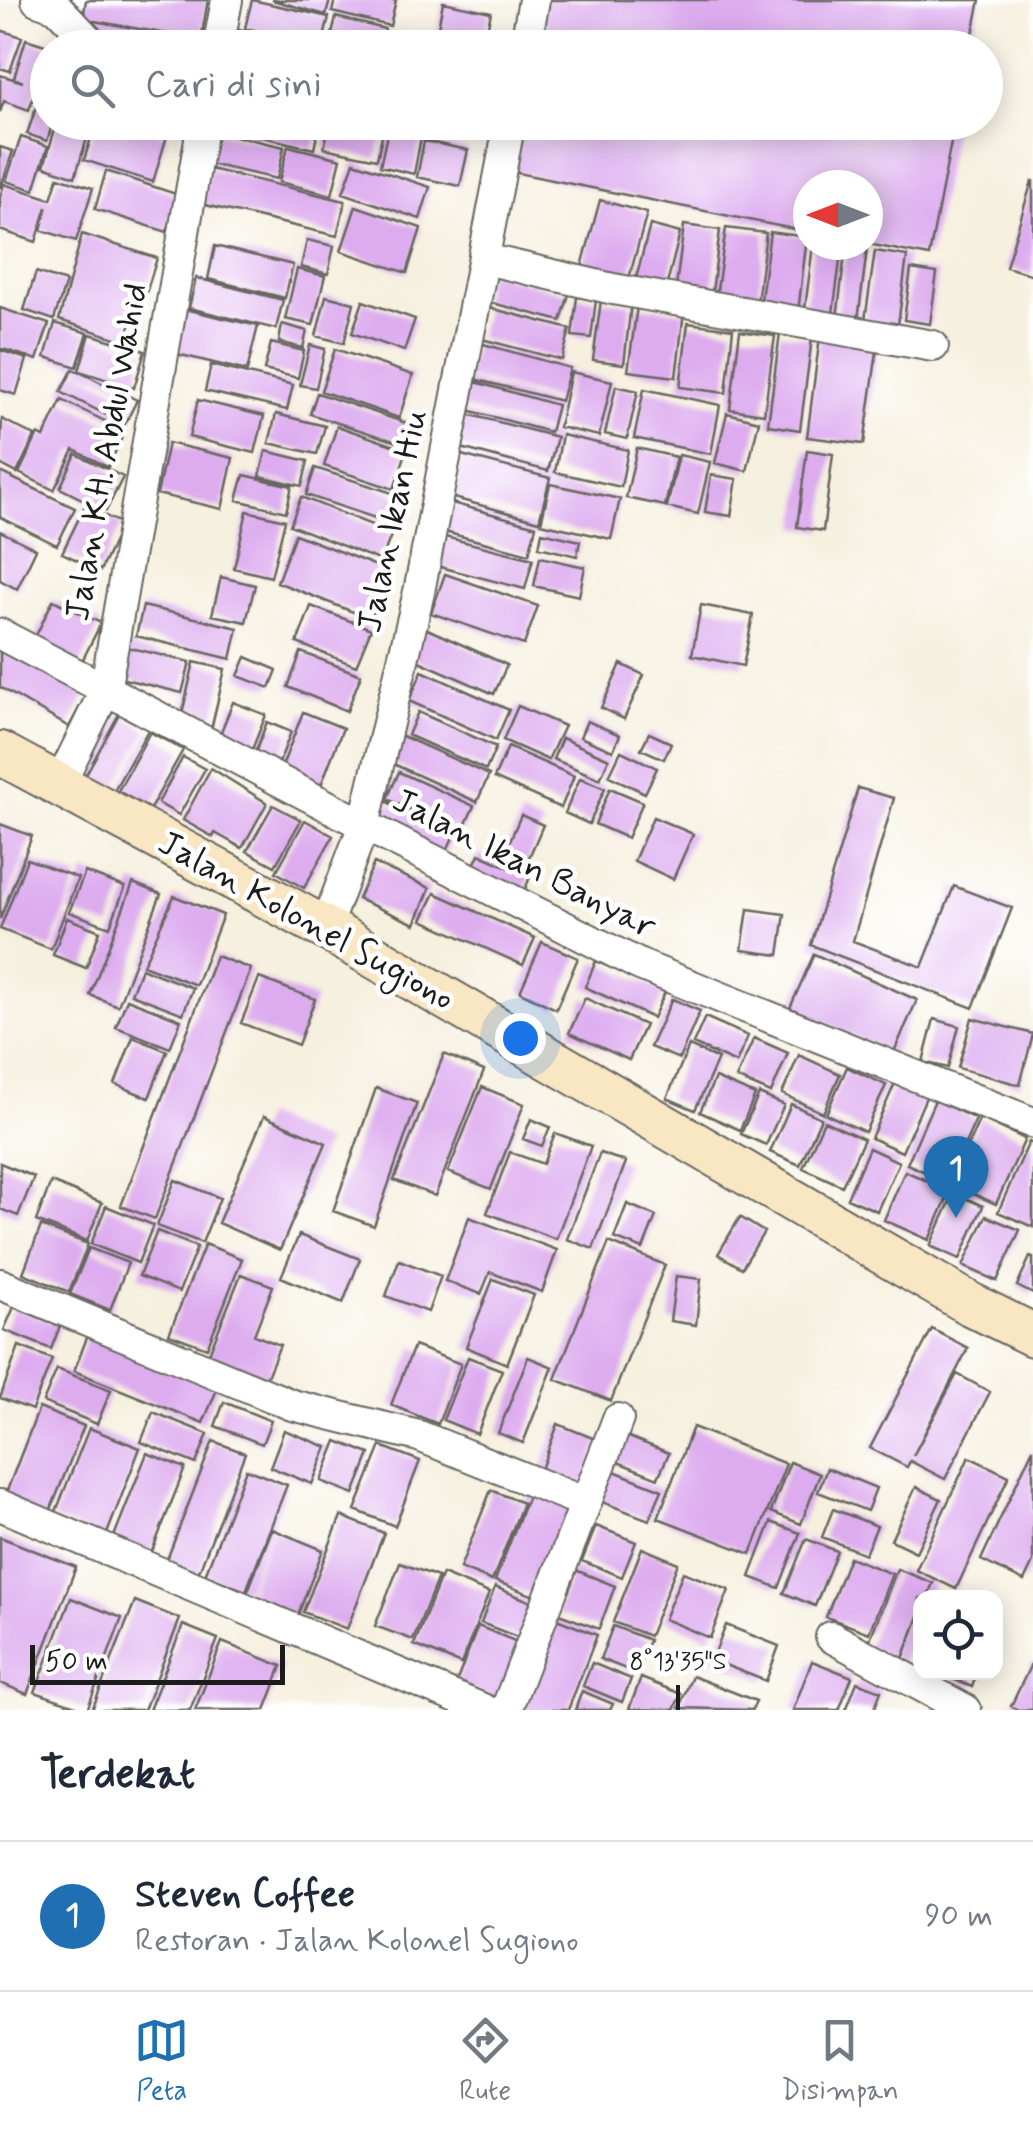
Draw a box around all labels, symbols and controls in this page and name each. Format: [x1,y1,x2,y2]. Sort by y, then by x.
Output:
search box [30,30,1003,140]
icon: search [65,58,120,113]
text: Cari di sini [145,61,322,110]
north arrow [793,170,883,260]
street label: Jalan KH. Abdul Wahid [55,280,159,624]
street label: Jalan Ikan Hiu [347,405,439,637]
street label: Jalan Ikan Banyar [385,778,664,950]
street label: Jalan Kolonel Sugiono [148,820,462,1024]
your location [495,1013,546,1064]
pin: 1 [924,1136,988,1218]
map controls [913,1590,1003,1680]
button: locate [913,1590,1003,1680]
scale bar [30,1640,285,1684]
text: 50 m [45,1644,108,1681]
text: 8°13'35"S [629,1646,727,1679]
text: Terdekat [40,1748,195,1803]
text: Steven Coffee [135,1871,355,1920]
text: 1 [65,1895,80,1937]
text: 90 m [925,1895,993,1937]
text: Restoran · Jalan Kolonel Sugiono [135,1920,579,1962]
tab: Peta [134,2013,189,2110]
tab: Rute [458,2013,513,2110]
tab: Disimpan [781,2013,899,2110]

